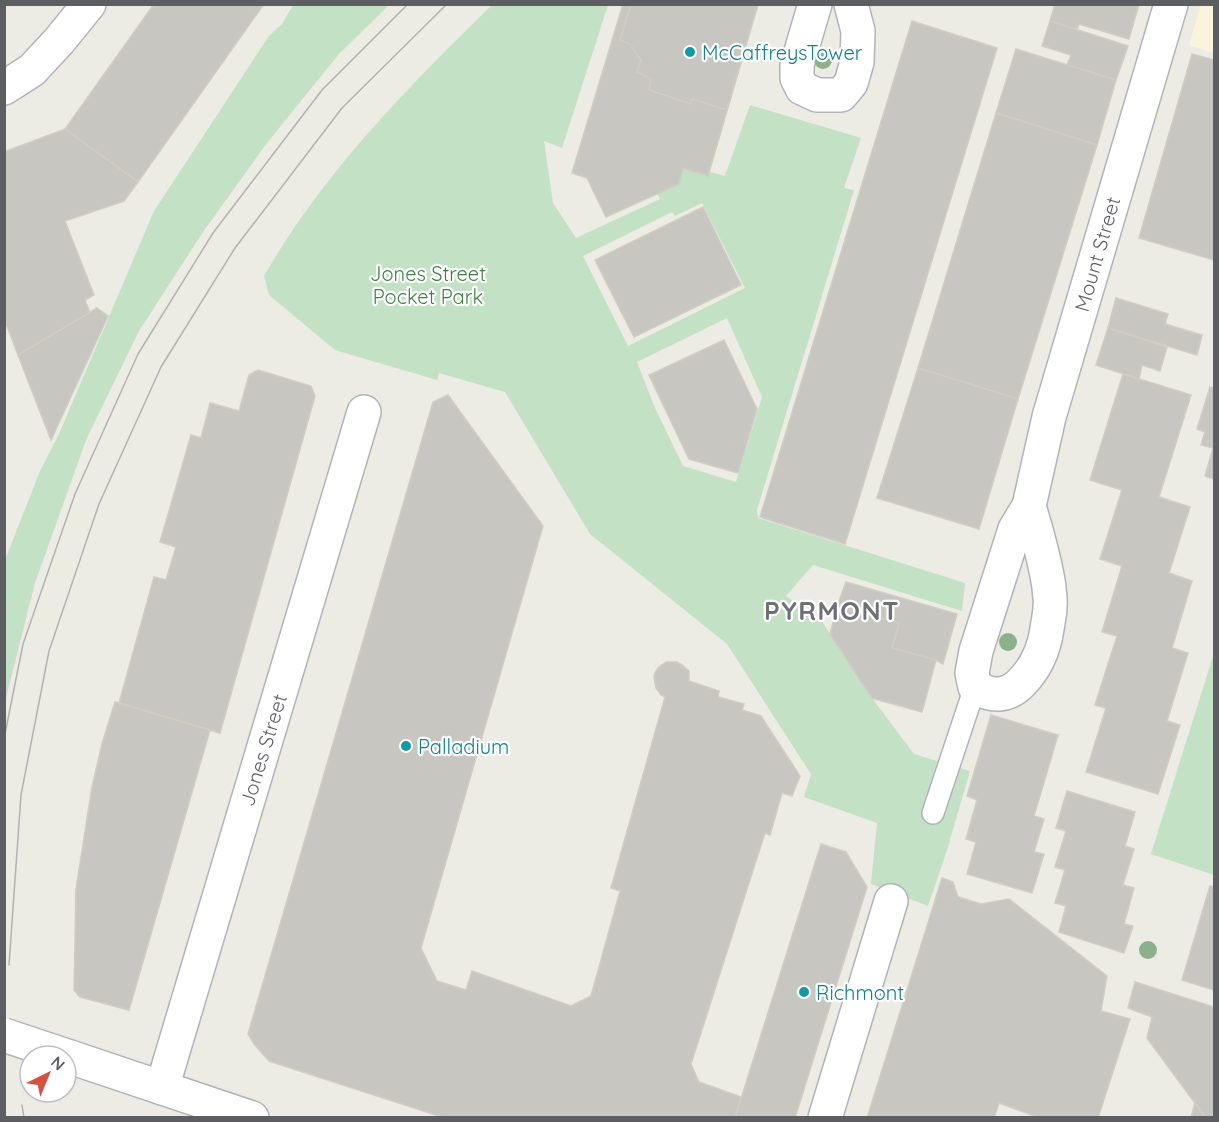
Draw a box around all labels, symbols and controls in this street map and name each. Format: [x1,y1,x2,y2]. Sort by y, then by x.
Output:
place label: McCaffreysTower [702,40,863,65]
marker: McCaffreysTower [683,45,697,59]
street label: Mount Street [1069,193,1125,314]
park label: Jones Street Pocket Park [370,261,486,309]
district label: PYRMONT [764,594,900,627]
street label: Jones Street [234,691,292,809]
place label: Palladium [418,734,509,759]
marker: Palladium [399,739,413,753]
place label: Richmont [816,980,904,1005]
marker: Richmont [797,985,811,999]
north arrow [18,1044,78,1104]
text: N [47,1052,69,1074]

